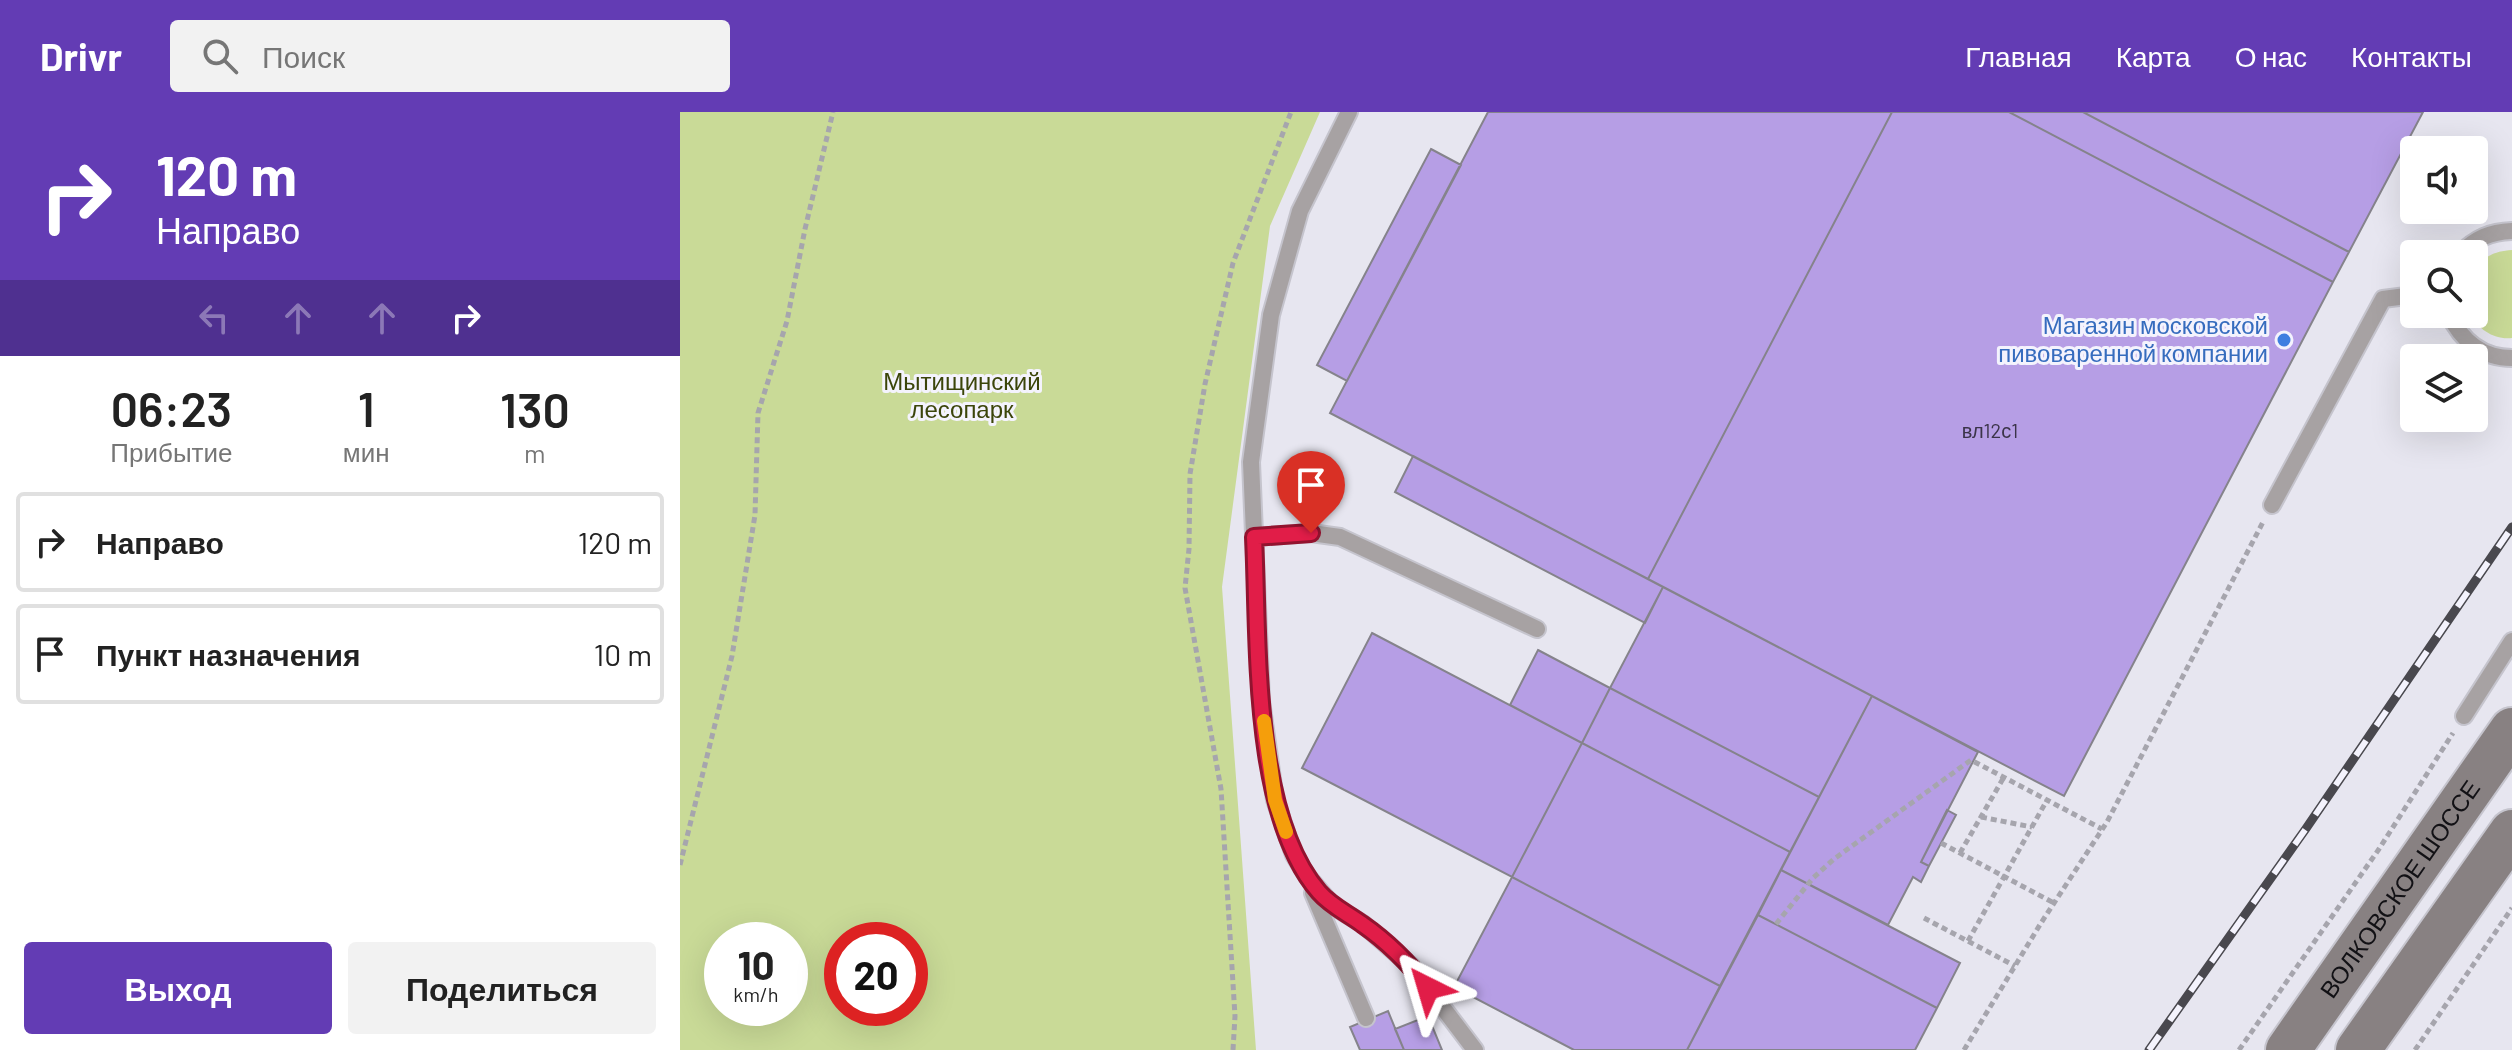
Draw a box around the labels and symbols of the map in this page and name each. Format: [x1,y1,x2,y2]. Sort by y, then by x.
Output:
place label: Магазин московской пивоваренной компании [1998,310,2268,367]
marker: Магазин московской пивоваренной компании [2275,331,2293,349]
park label: Мытищинский лесопарк [883,366,1041,423]
house number: вл12с1 [1962,418,2018,442]
pin [1277,451,1345,533]
street label: ВОЛКОВСКОЕ ШОССЕ [2313,774,2485,1003]
speed limit sign: 20 [824,922,928,1026]
position arrow [1386,946,1470,1030]

